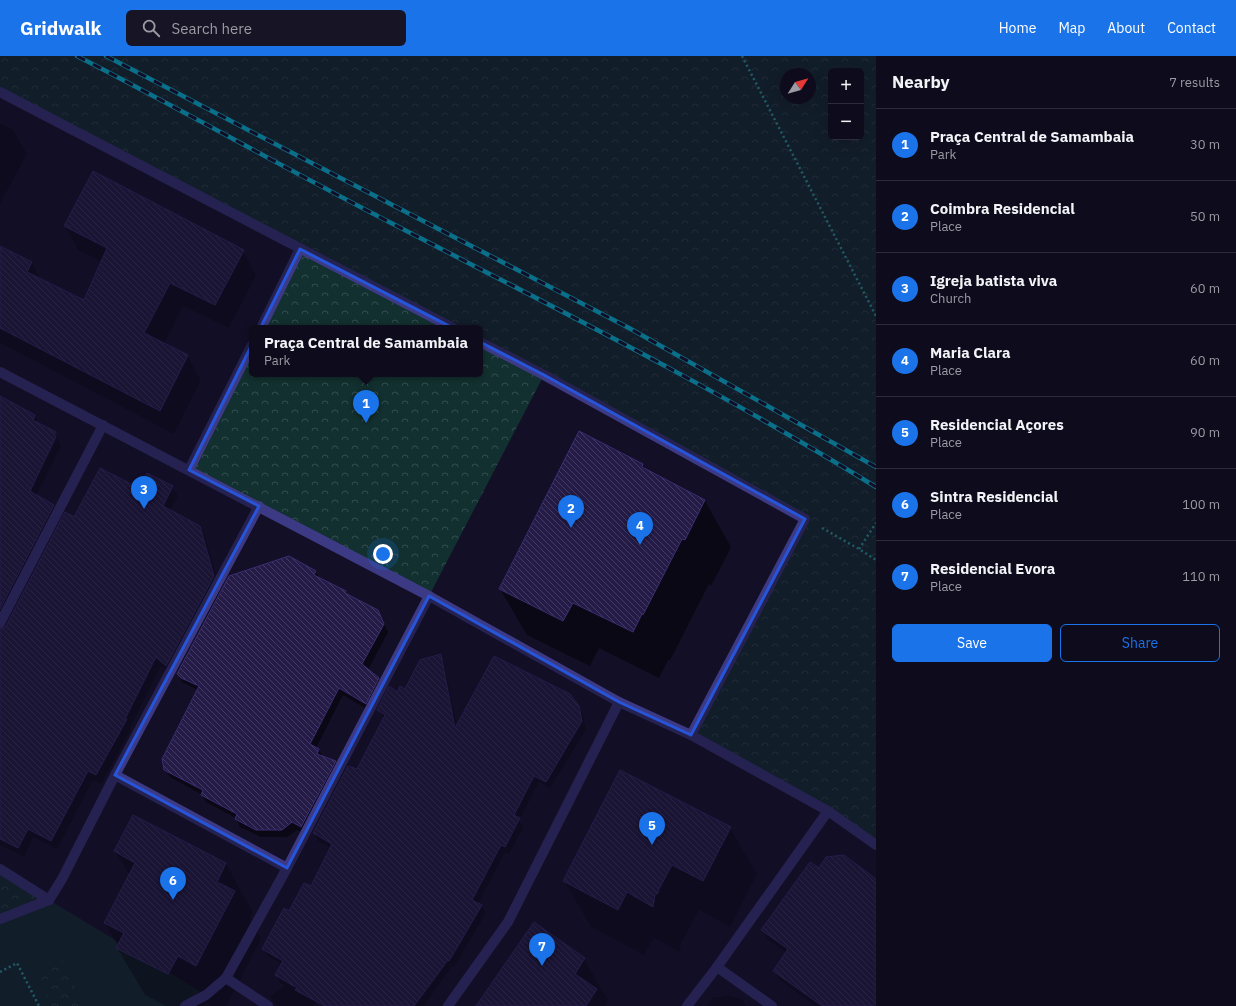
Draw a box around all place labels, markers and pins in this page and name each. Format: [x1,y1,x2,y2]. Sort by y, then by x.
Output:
pin: 1 [353,390,379,423]
pin: 3 [131,476,157,509]
pin: 2 [558,495,584,528]
pin: 4 [627,512,653,545]
pin: 5 [639,812,665,845]
pin: 6 [160,867,186,900]
pin: 7 [529,933,555,966]

